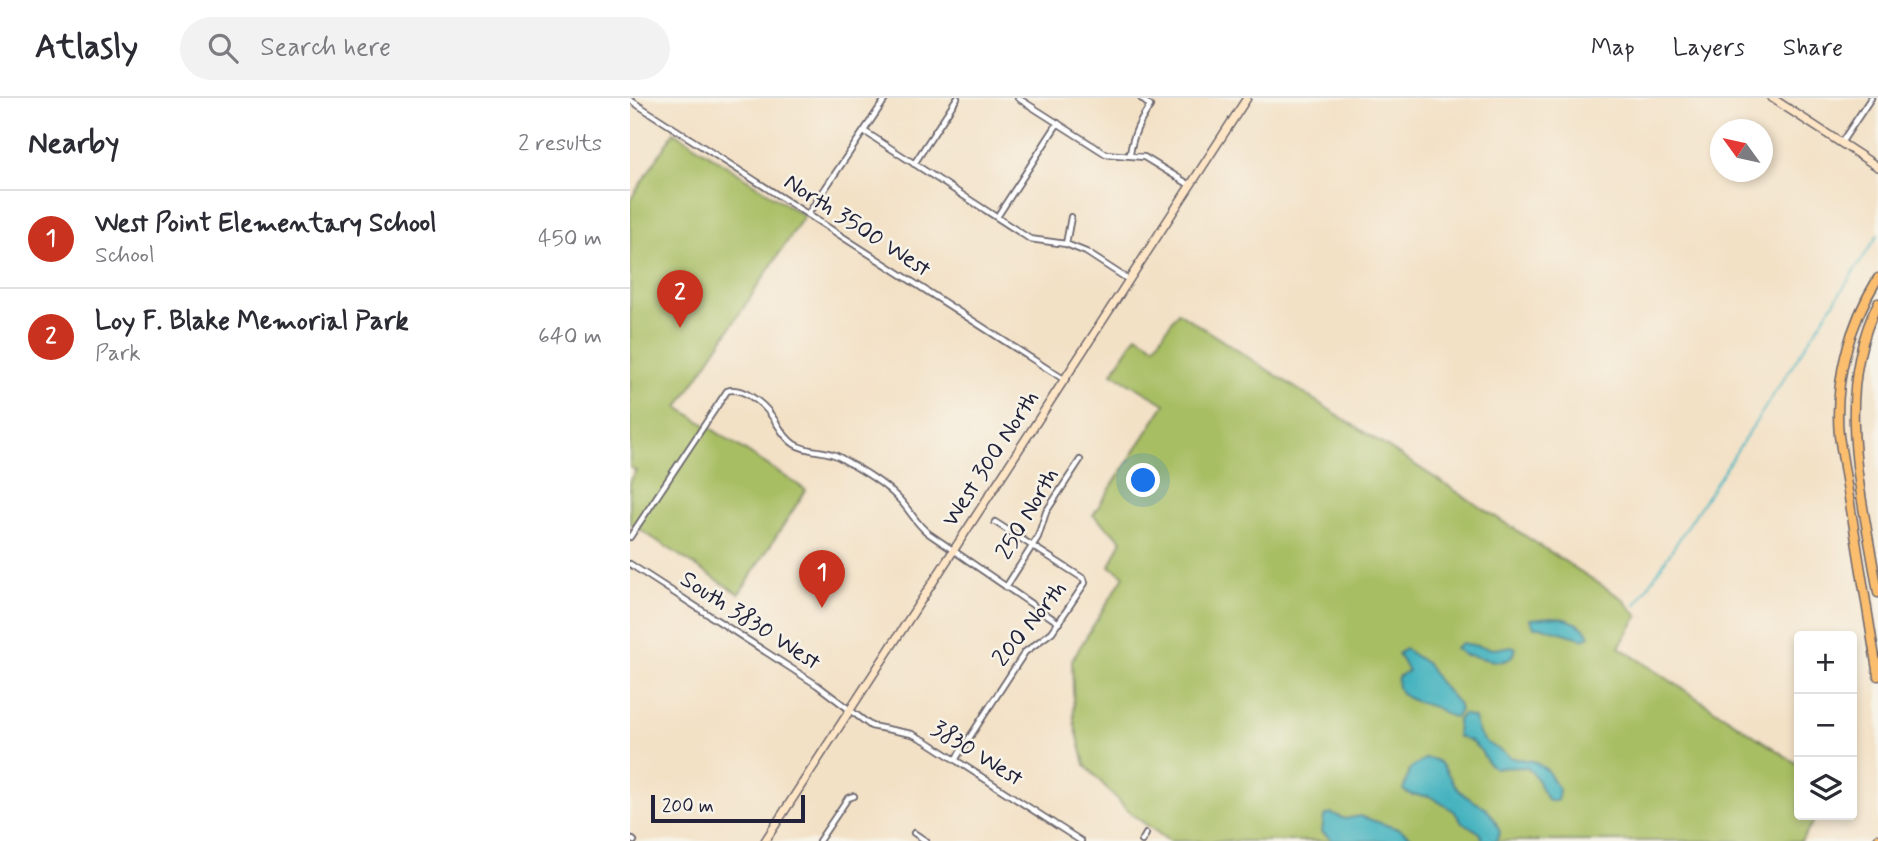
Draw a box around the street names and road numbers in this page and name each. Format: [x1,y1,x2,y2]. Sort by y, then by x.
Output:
street label: North 3500 West [778,167,937,285]
street label: West 300 North [935,385,1047,533]
street label: 250 North [989,462,1067,566]
street label: South 3830 West [674,564,827,678]
street label: 200 North [986,575,1074,673]
street label: 3830 West [925,714,1029,795]

